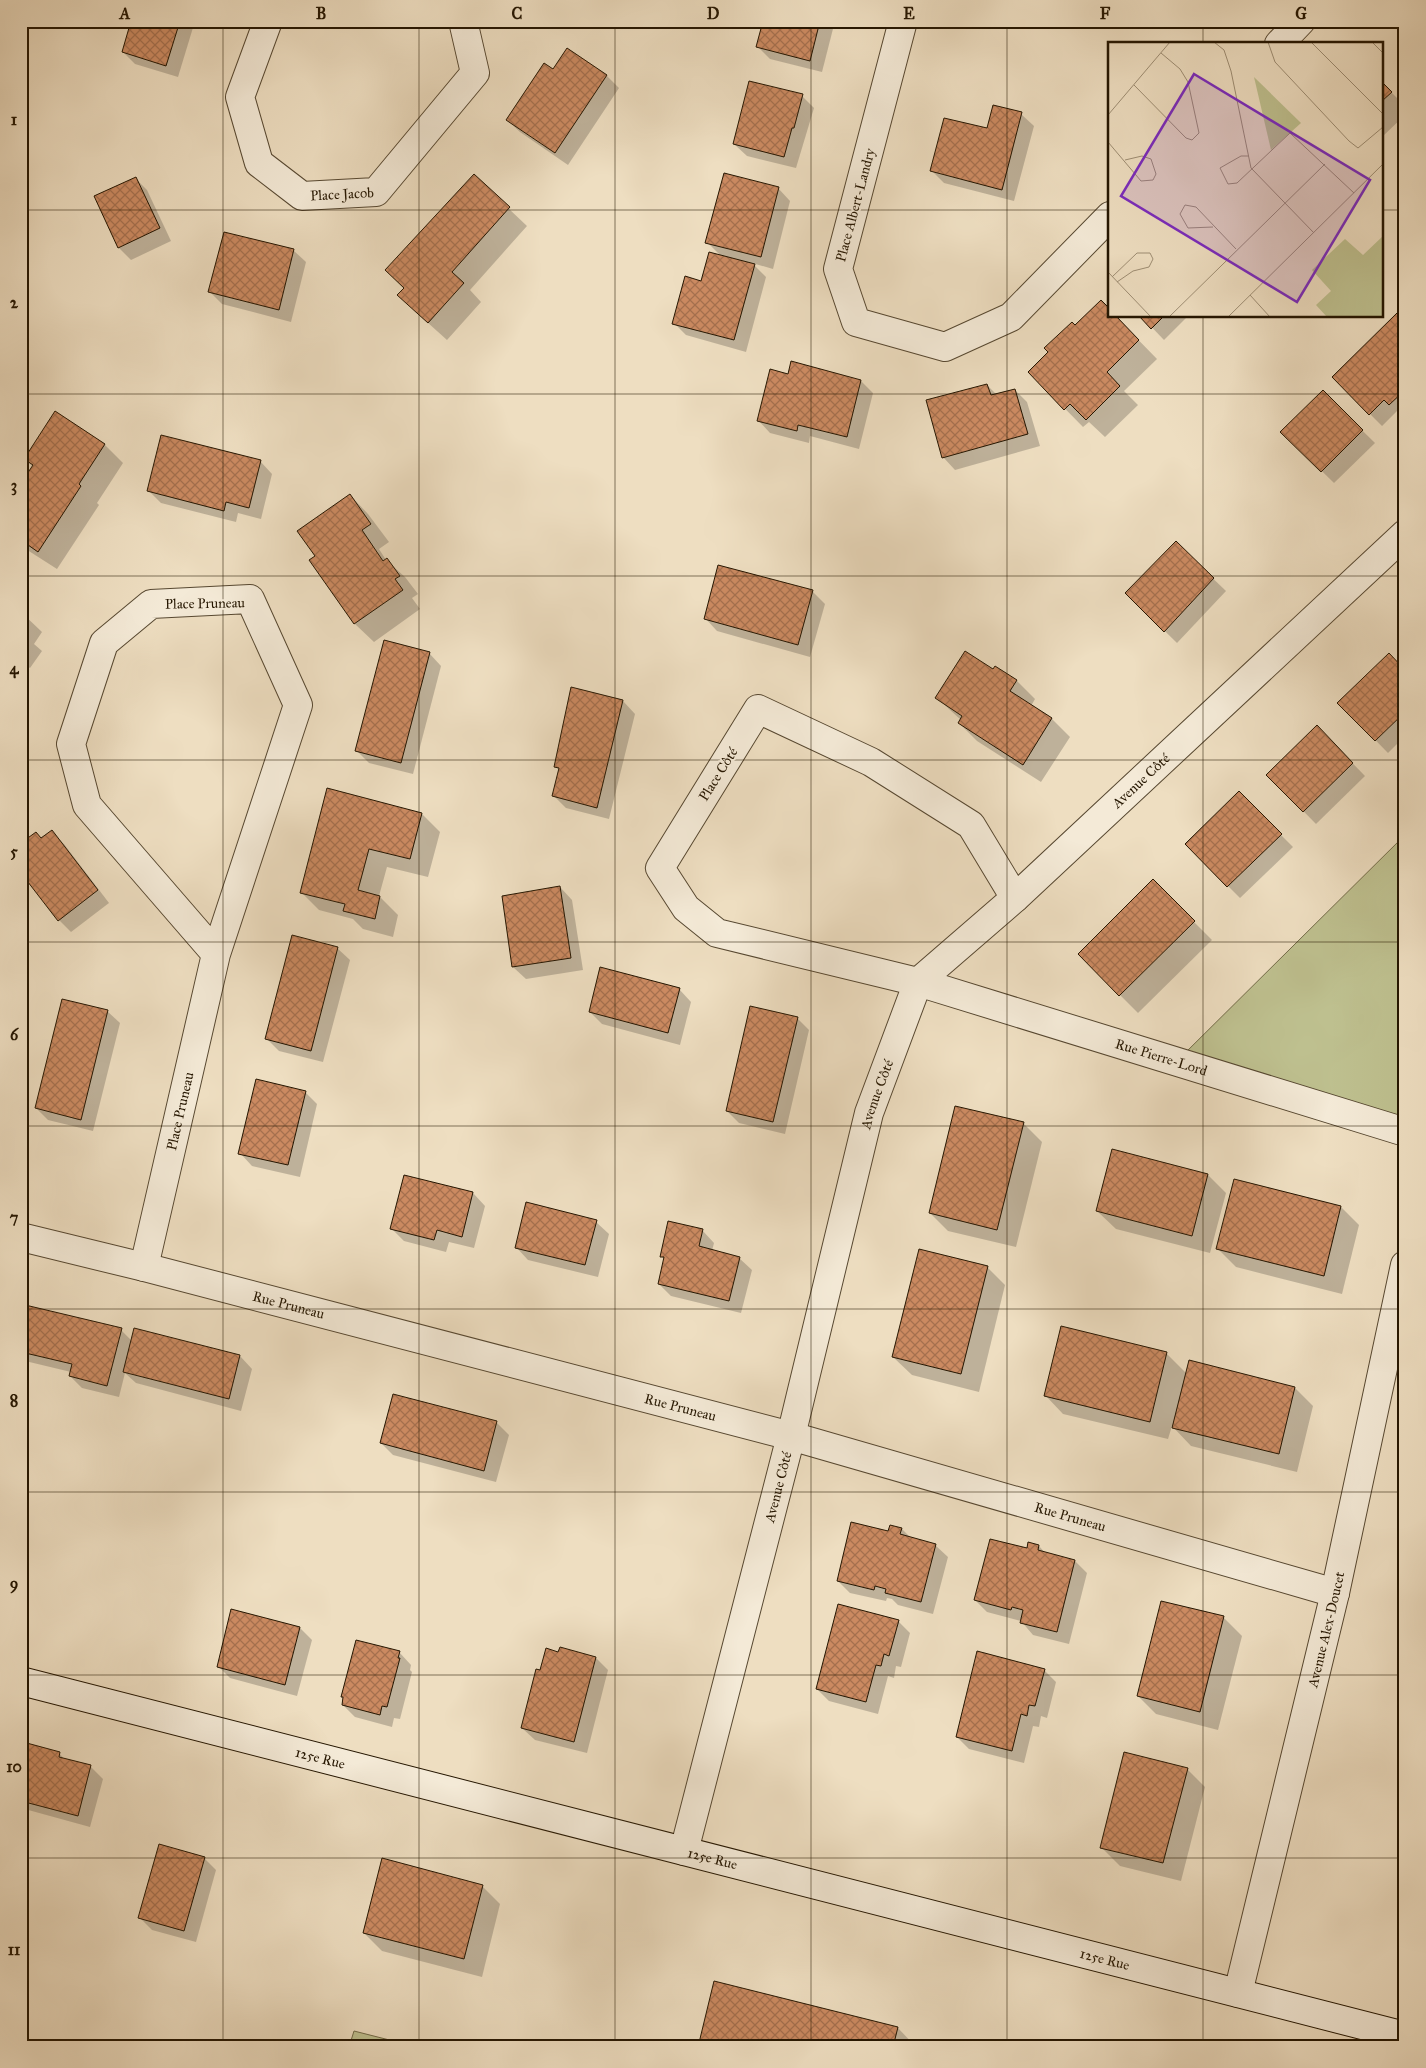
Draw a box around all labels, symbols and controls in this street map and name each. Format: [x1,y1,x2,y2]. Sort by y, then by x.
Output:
text: A [119,4,131,23]
text: B [316,4,326,23]
text: C [512,4,523,23]
text: D [707,4,720,23]
text: E [903,4,915,23]
text: F [1100,4,1111,23]
text: G [1295,4,1307,23]
inset map [1108,42,1384,318]
text: 1 [11,110,18,129]
street label: Place Albert-Landry [832,146,879,264]
street label: Place Jacob [310,184,375,205]
text: 2 [10,293,19,312]
text: 3 [11,476,17,496]
street label: Place Pruneau [165,594,246,613]
text: 4 [10,659,20,679]
street label: Place Côté [695,744,742,804]
street label: Avenue Côté [1108,750,1174,813]
text: 5 [10,842,18,861]
text: 6 [10,1025,19,1044]
street label: Rue Pierre-Lord [1113,1035,1209,1080]
street label: Avenue Côté [857,1057,897,1132]
street label: Place Pruneau [163,1070,198,1152]
text: 7 [10,1208,19,1227]
street label: Rue Pruneau [251,1288,327,1323]
street label: Rue Pruneau [643,1390,719,1425]
text: 8 [10,1391,18,1410]
street label: Avenue Côté [761,1450,796,1525]
street label: Rue Pruneau [1032,1499,1108,1536]
street label: Avenue Alex-Doucet [1304,1570,1348,1690]
text: 9 [10,1574,18,1594]
street label: 125e Rue [293,1744,347,1773]
text: 10 [6,1757,22,1776]
street label: 125e Rue [686,1844,739,1873]
text: 11 [8,1940,21,1959]
street label: 125e Rue [1078,1945,1132,1974]

